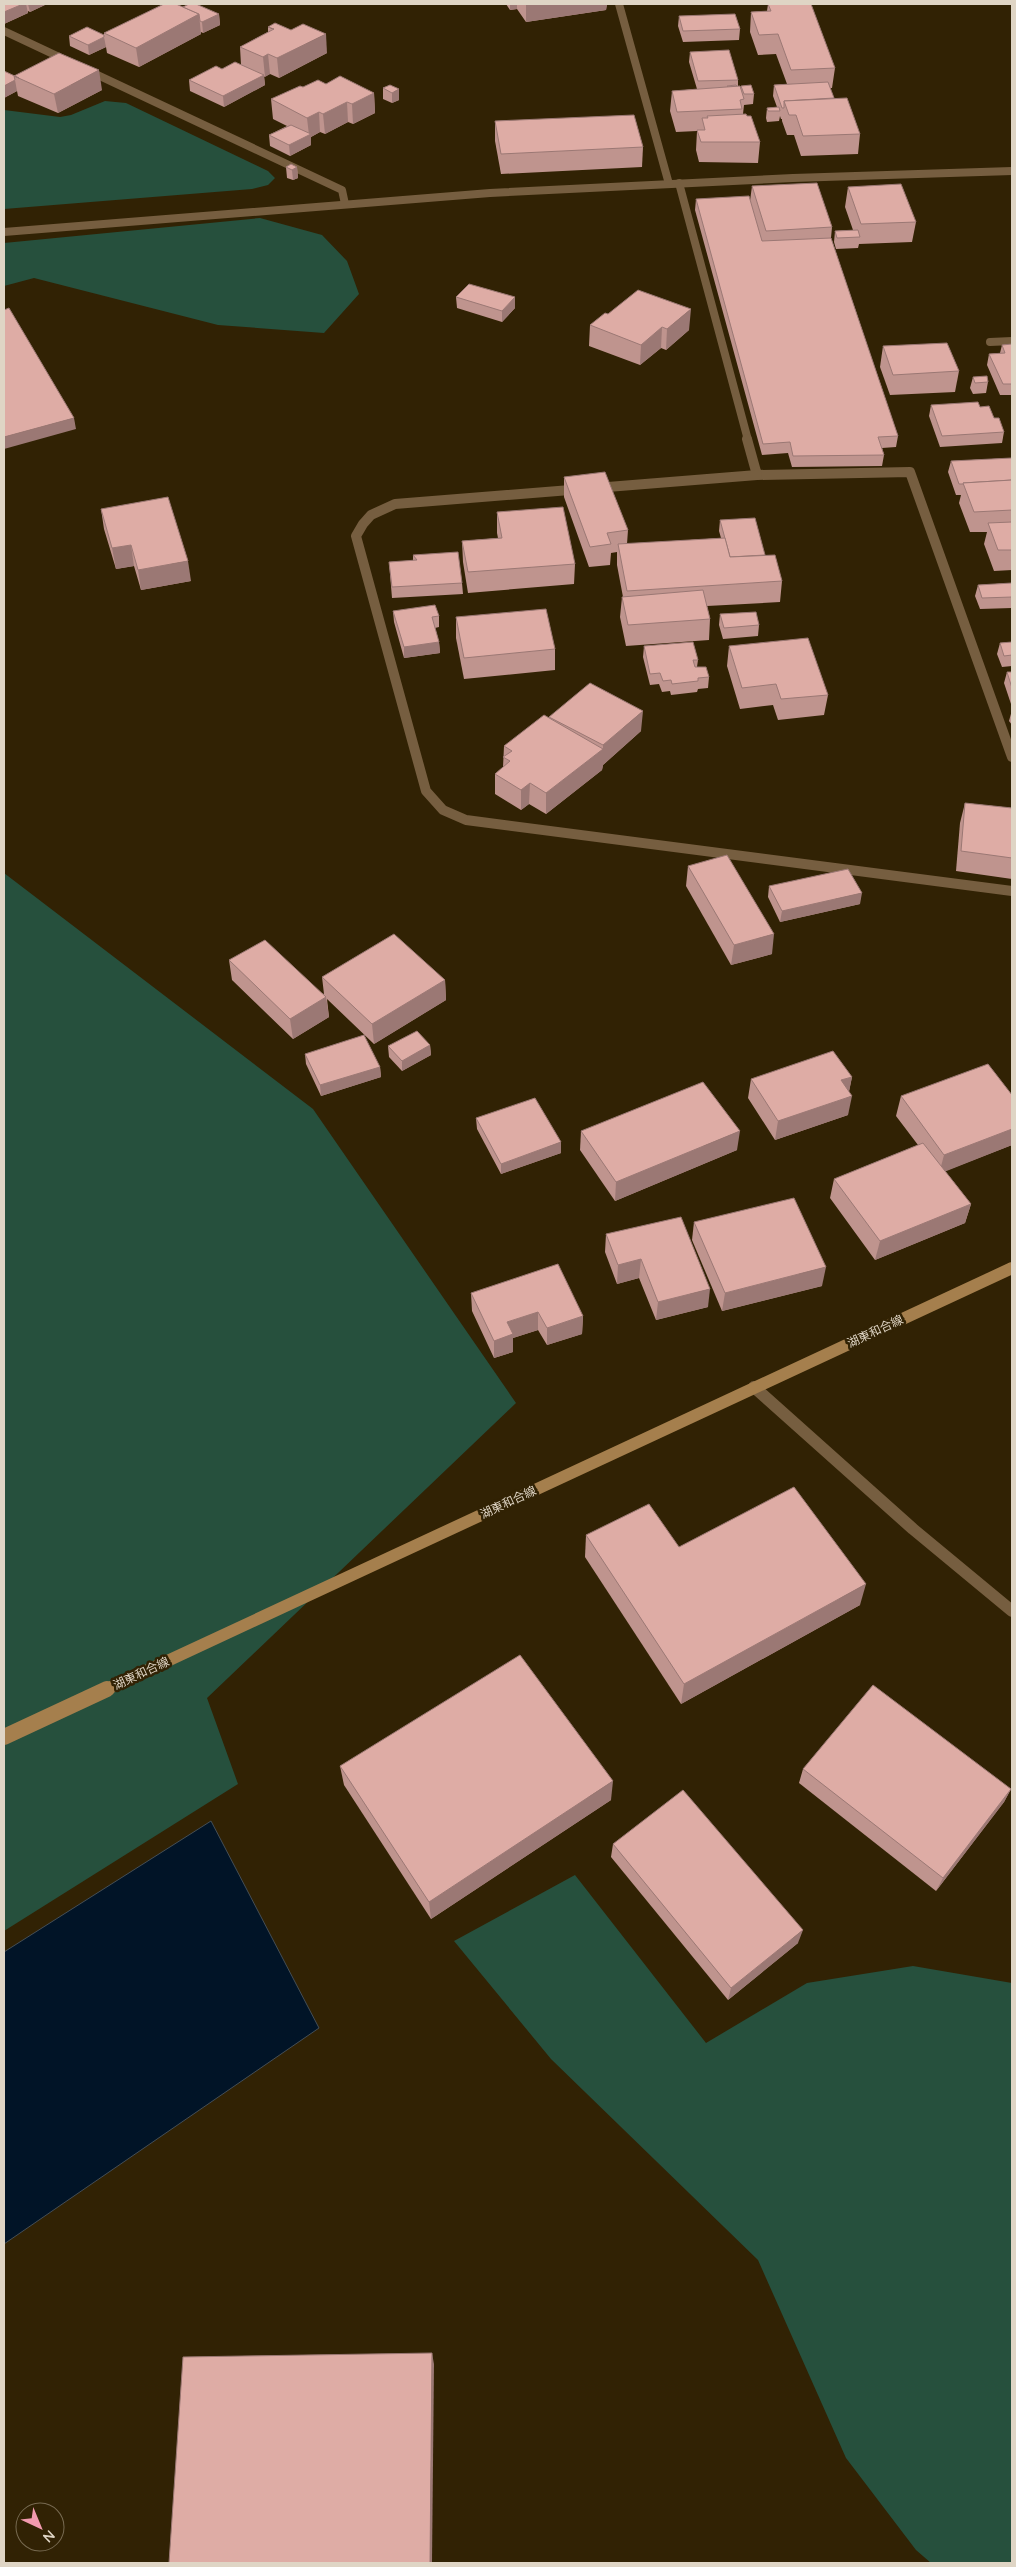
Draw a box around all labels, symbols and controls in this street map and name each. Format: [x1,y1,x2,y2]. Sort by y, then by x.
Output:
street label: 湖東和合線 [845,1312,905,1350]
street label: 湖東和合線 [478,1483,538,1521]
street label: 湖東和合線 [111,1654,171,1692]
north arrow [15,2502,65,2552]
text: N [39,2526,59,2546]

